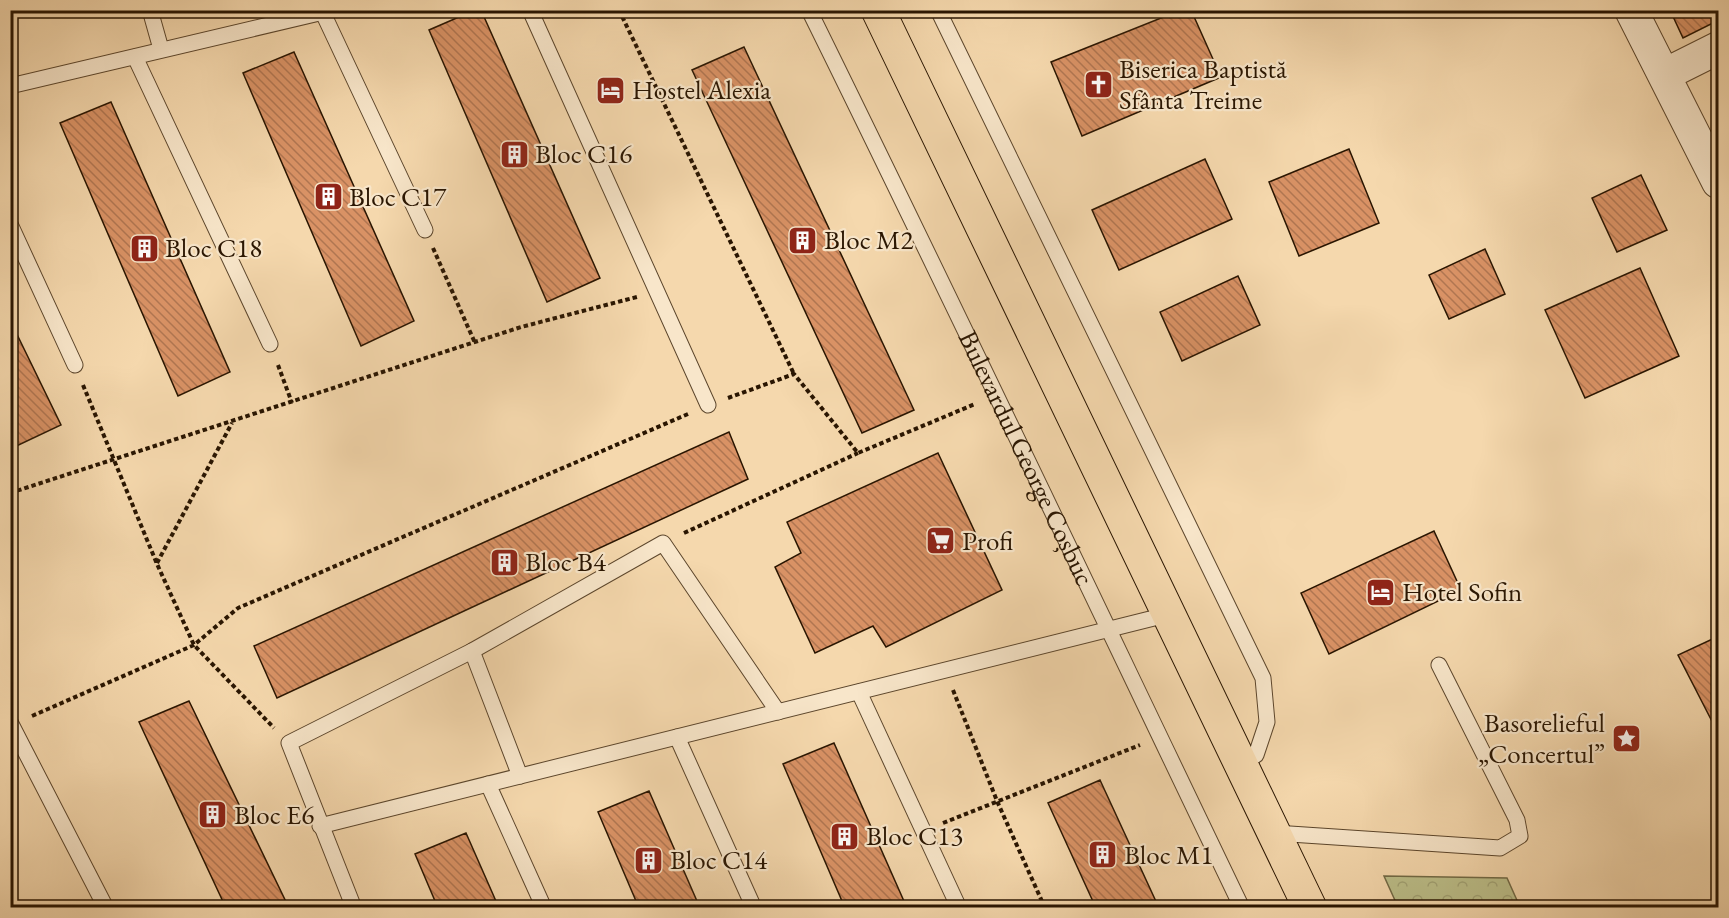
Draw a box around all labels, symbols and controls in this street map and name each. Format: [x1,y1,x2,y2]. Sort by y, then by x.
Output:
place label: Biserica Baptistă Sfânta Treime [1119,51,1287,117]
church icon: Biserica Baptistă Sfânta Treime [1082,69,1114,101]
place label: Hostel Alexia [632,72,771,107]
hotel icon: Hostel Alexia [595,74,627,106]
place label: Bloc C16 [535,136,632,171]
building icon: Bloc C16 [498,138,530,170]
place label: Bloc C17 [349,179,447,214]
building icon: Bloc C17 [312,181,344,213]
place label: Bloc M2 [824,222,913,257]
building icon: Bloc M2 [787,224,819,256]
place label: Bloc C18 [165,230,262,265]
building icon: Bloc C18 [128,232,160,264]
street label: Bulevardul George Coșbuc [951,325,1103,591]
place label: Profi [962,523,1013,558]
supermarket icon: Profi [925,525,957,557]
place label: Bloc B4 [525,544,607,579]
building icon: Bloc B4 [488,546,520,578]
place label: Hotel Sofin [1402,574,1522,609]
hotel icon: Hotel Sofin [1365,576,1397,608]
place label: Basorelieful „Concertul” [1478,705,1605,771]
place icon: Basorelieful „Concertul” [1610,723,1642,755]
place label: Bloc E6 [234,797,314,832]
building icon: Bloc E6 [197,799,229,831]
place label: Bloc C13 [866,818,963,853]
building icon: Bloc C13 [829,820,861,852]
place label: Bloc M1 [1124,837,1213,872]
building icon: Bloc M1 [1087,839,1119,871]
place label: Bloc C14 [670,842,768,877]
building icon: Bloc C14 [633,844,665,876]

